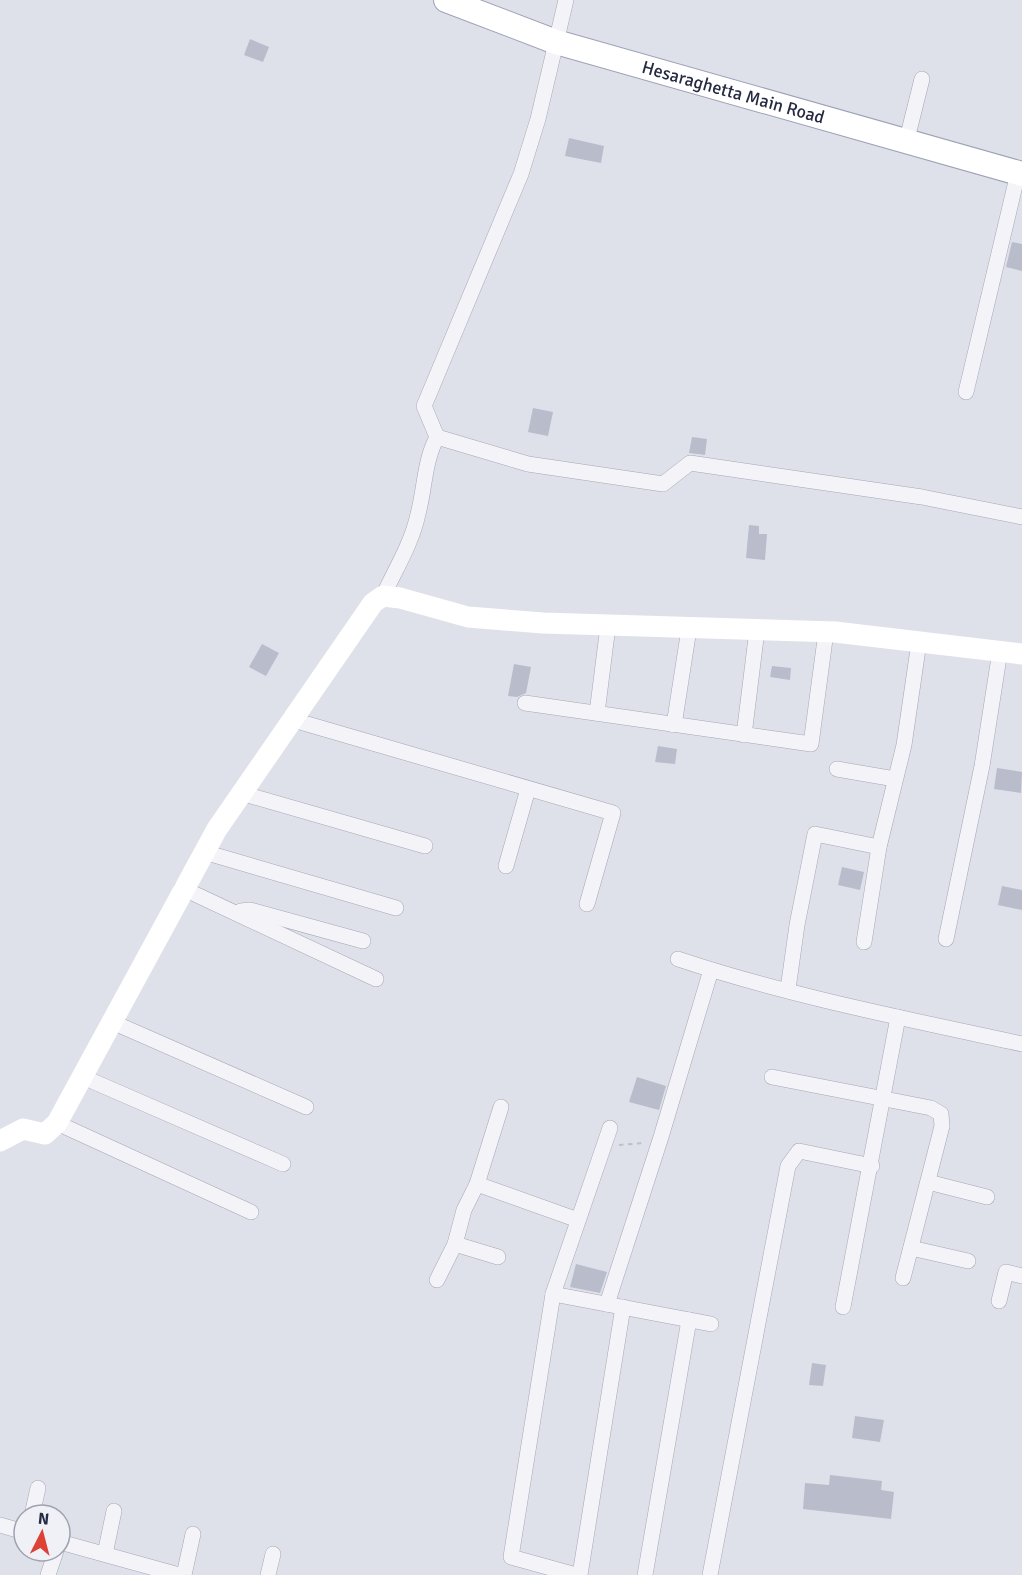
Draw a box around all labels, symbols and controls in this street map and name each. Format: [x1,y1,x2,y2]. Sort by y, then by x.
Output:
street label: Hesaraghetta Main Road [639,56,827,129]
north arrow [12,1503,72,1563]
text: N [37,1509,50,1530]

